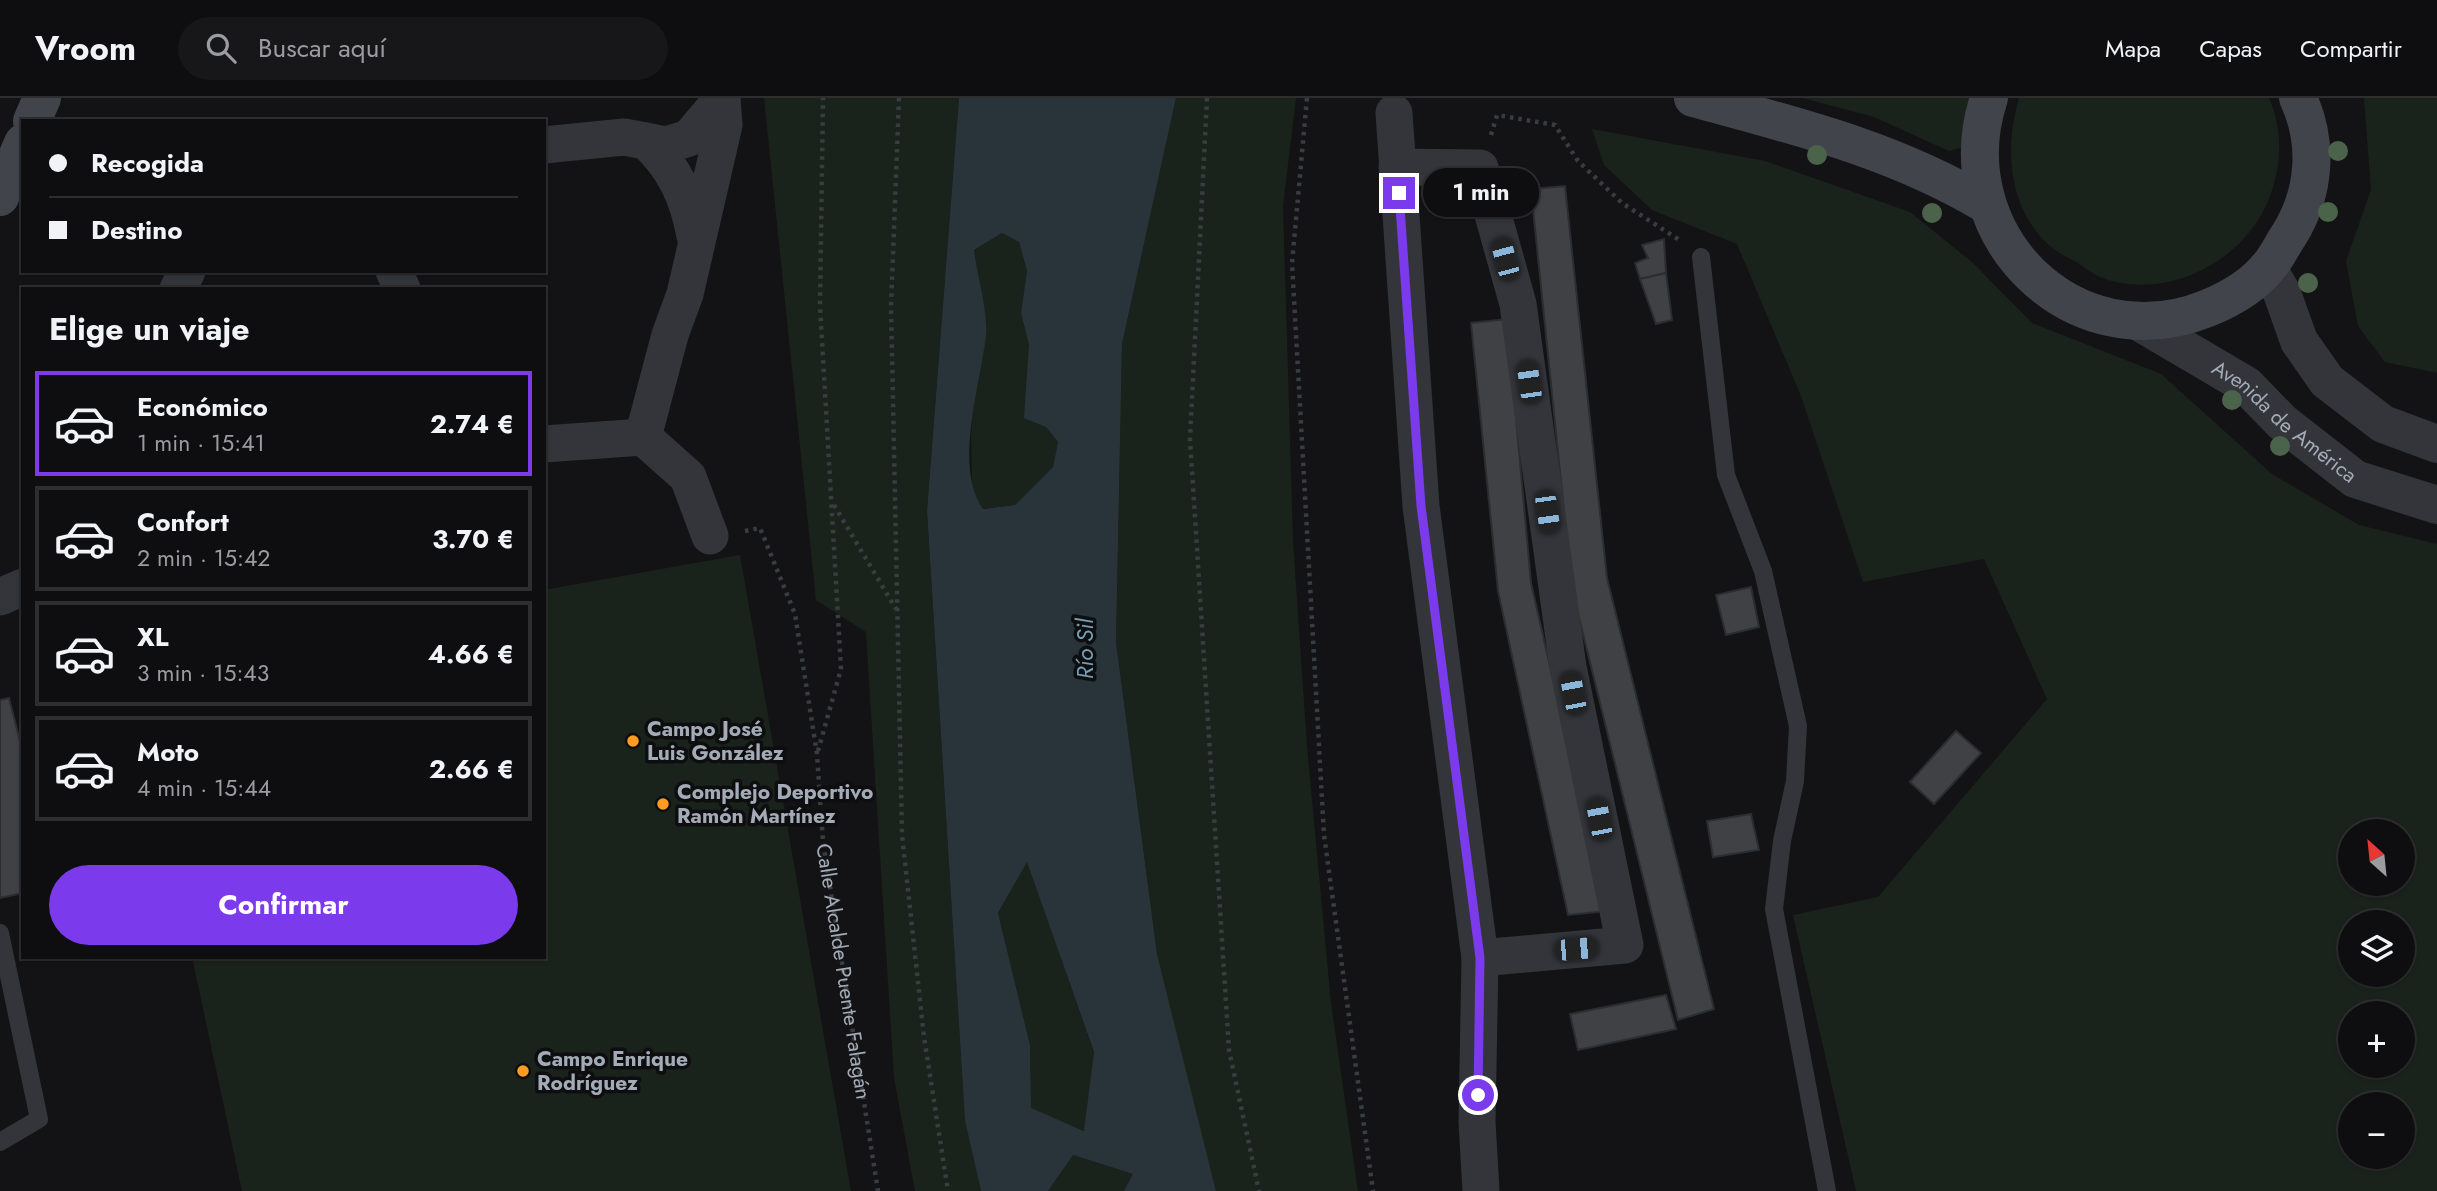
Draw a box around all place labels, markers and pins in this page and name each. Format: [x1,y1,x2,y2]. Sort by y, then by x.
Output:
place label: Campo José Luis González [647,714,784,768]
marker: Campo José Luis González [625,733,641,749]
place label: Complejo Deportivo Ramón Martínez [677,777,873,831]
marker: Complejo Deportivo Ramón Martínez [655,796,671,812]
place label: Campo Enrique Rodríguez [537,1044,688,1098]
marker: Campo Enrique Rodríguez [515,1063,531,1079]

